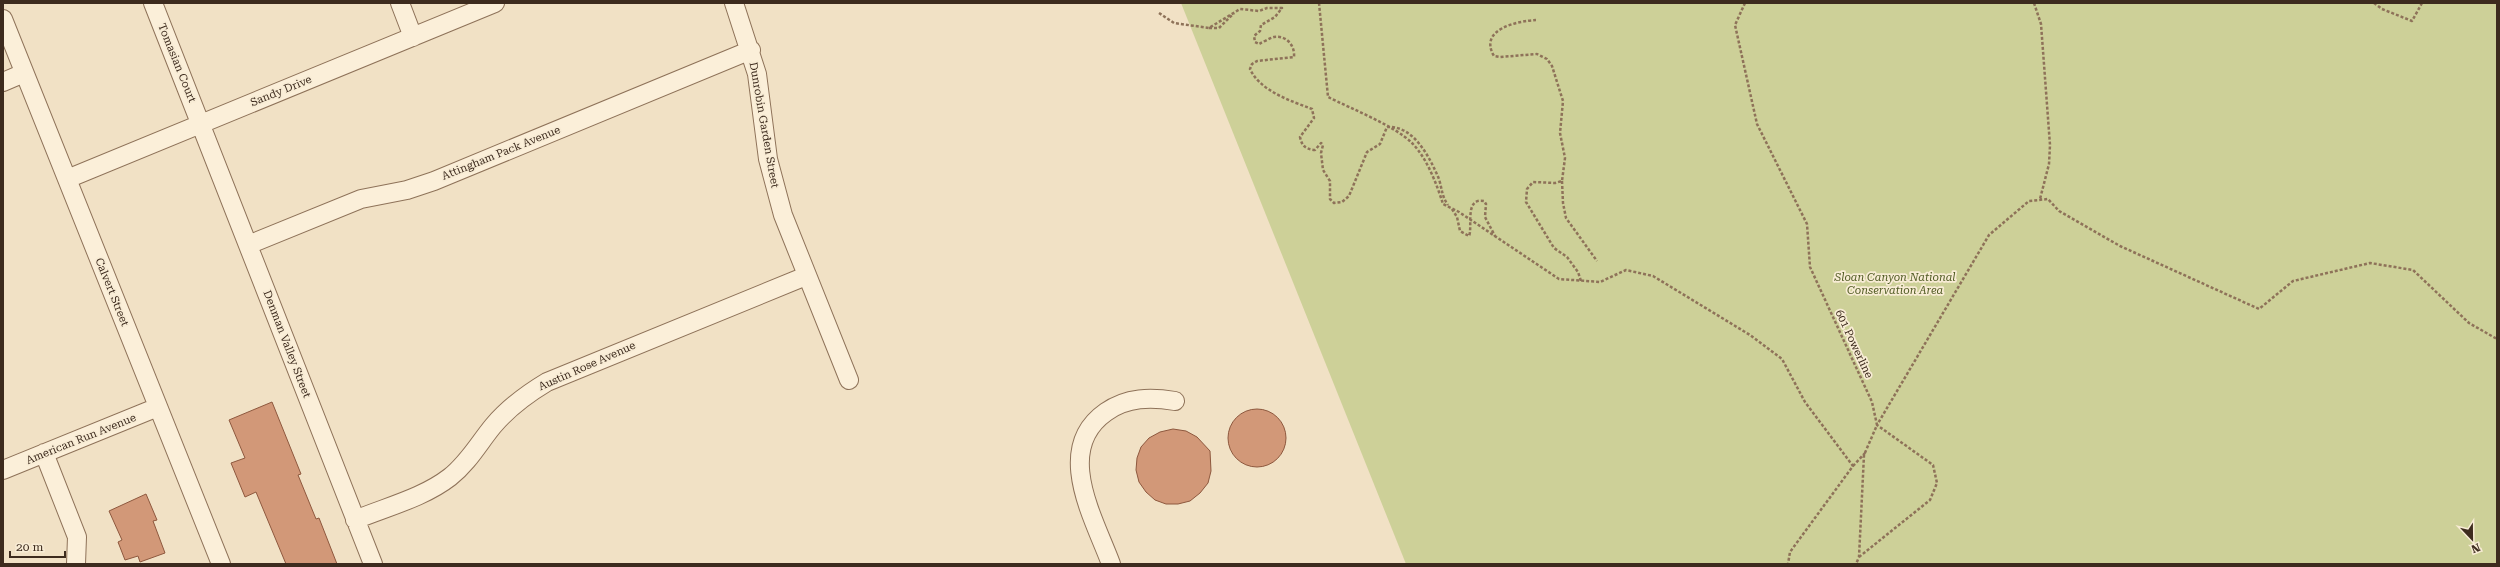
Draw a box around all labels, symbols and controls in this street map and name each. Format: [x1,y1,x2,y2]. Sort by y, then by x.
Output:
street label: Tomasian Court [155,21,199,105]
street label: Dunrobin Garden Street [747,61,781,189]
street label: Sandy Drive [248,73,314,109]
street label: Attingham Pack Avenue [440,123,562,183]
street label: Calvert Street [92,256,132,328]
park label: Sloan Canyon National Conservation Area [1833,271,1956,297]
street label: Denman Valley Street [260,288,314,400]
street label: 601 Powerline [1832,308,1876,380]
street label: Austin Rose Avenue [536,339,638,393]
street label: American Run Avenue [24,411,138,467]
north arrow [2452,519,2492,559]
scale bar [10,533,65,559]
text: 20 m [16,540,43,554]
text: N [2469,540,2482,556]

